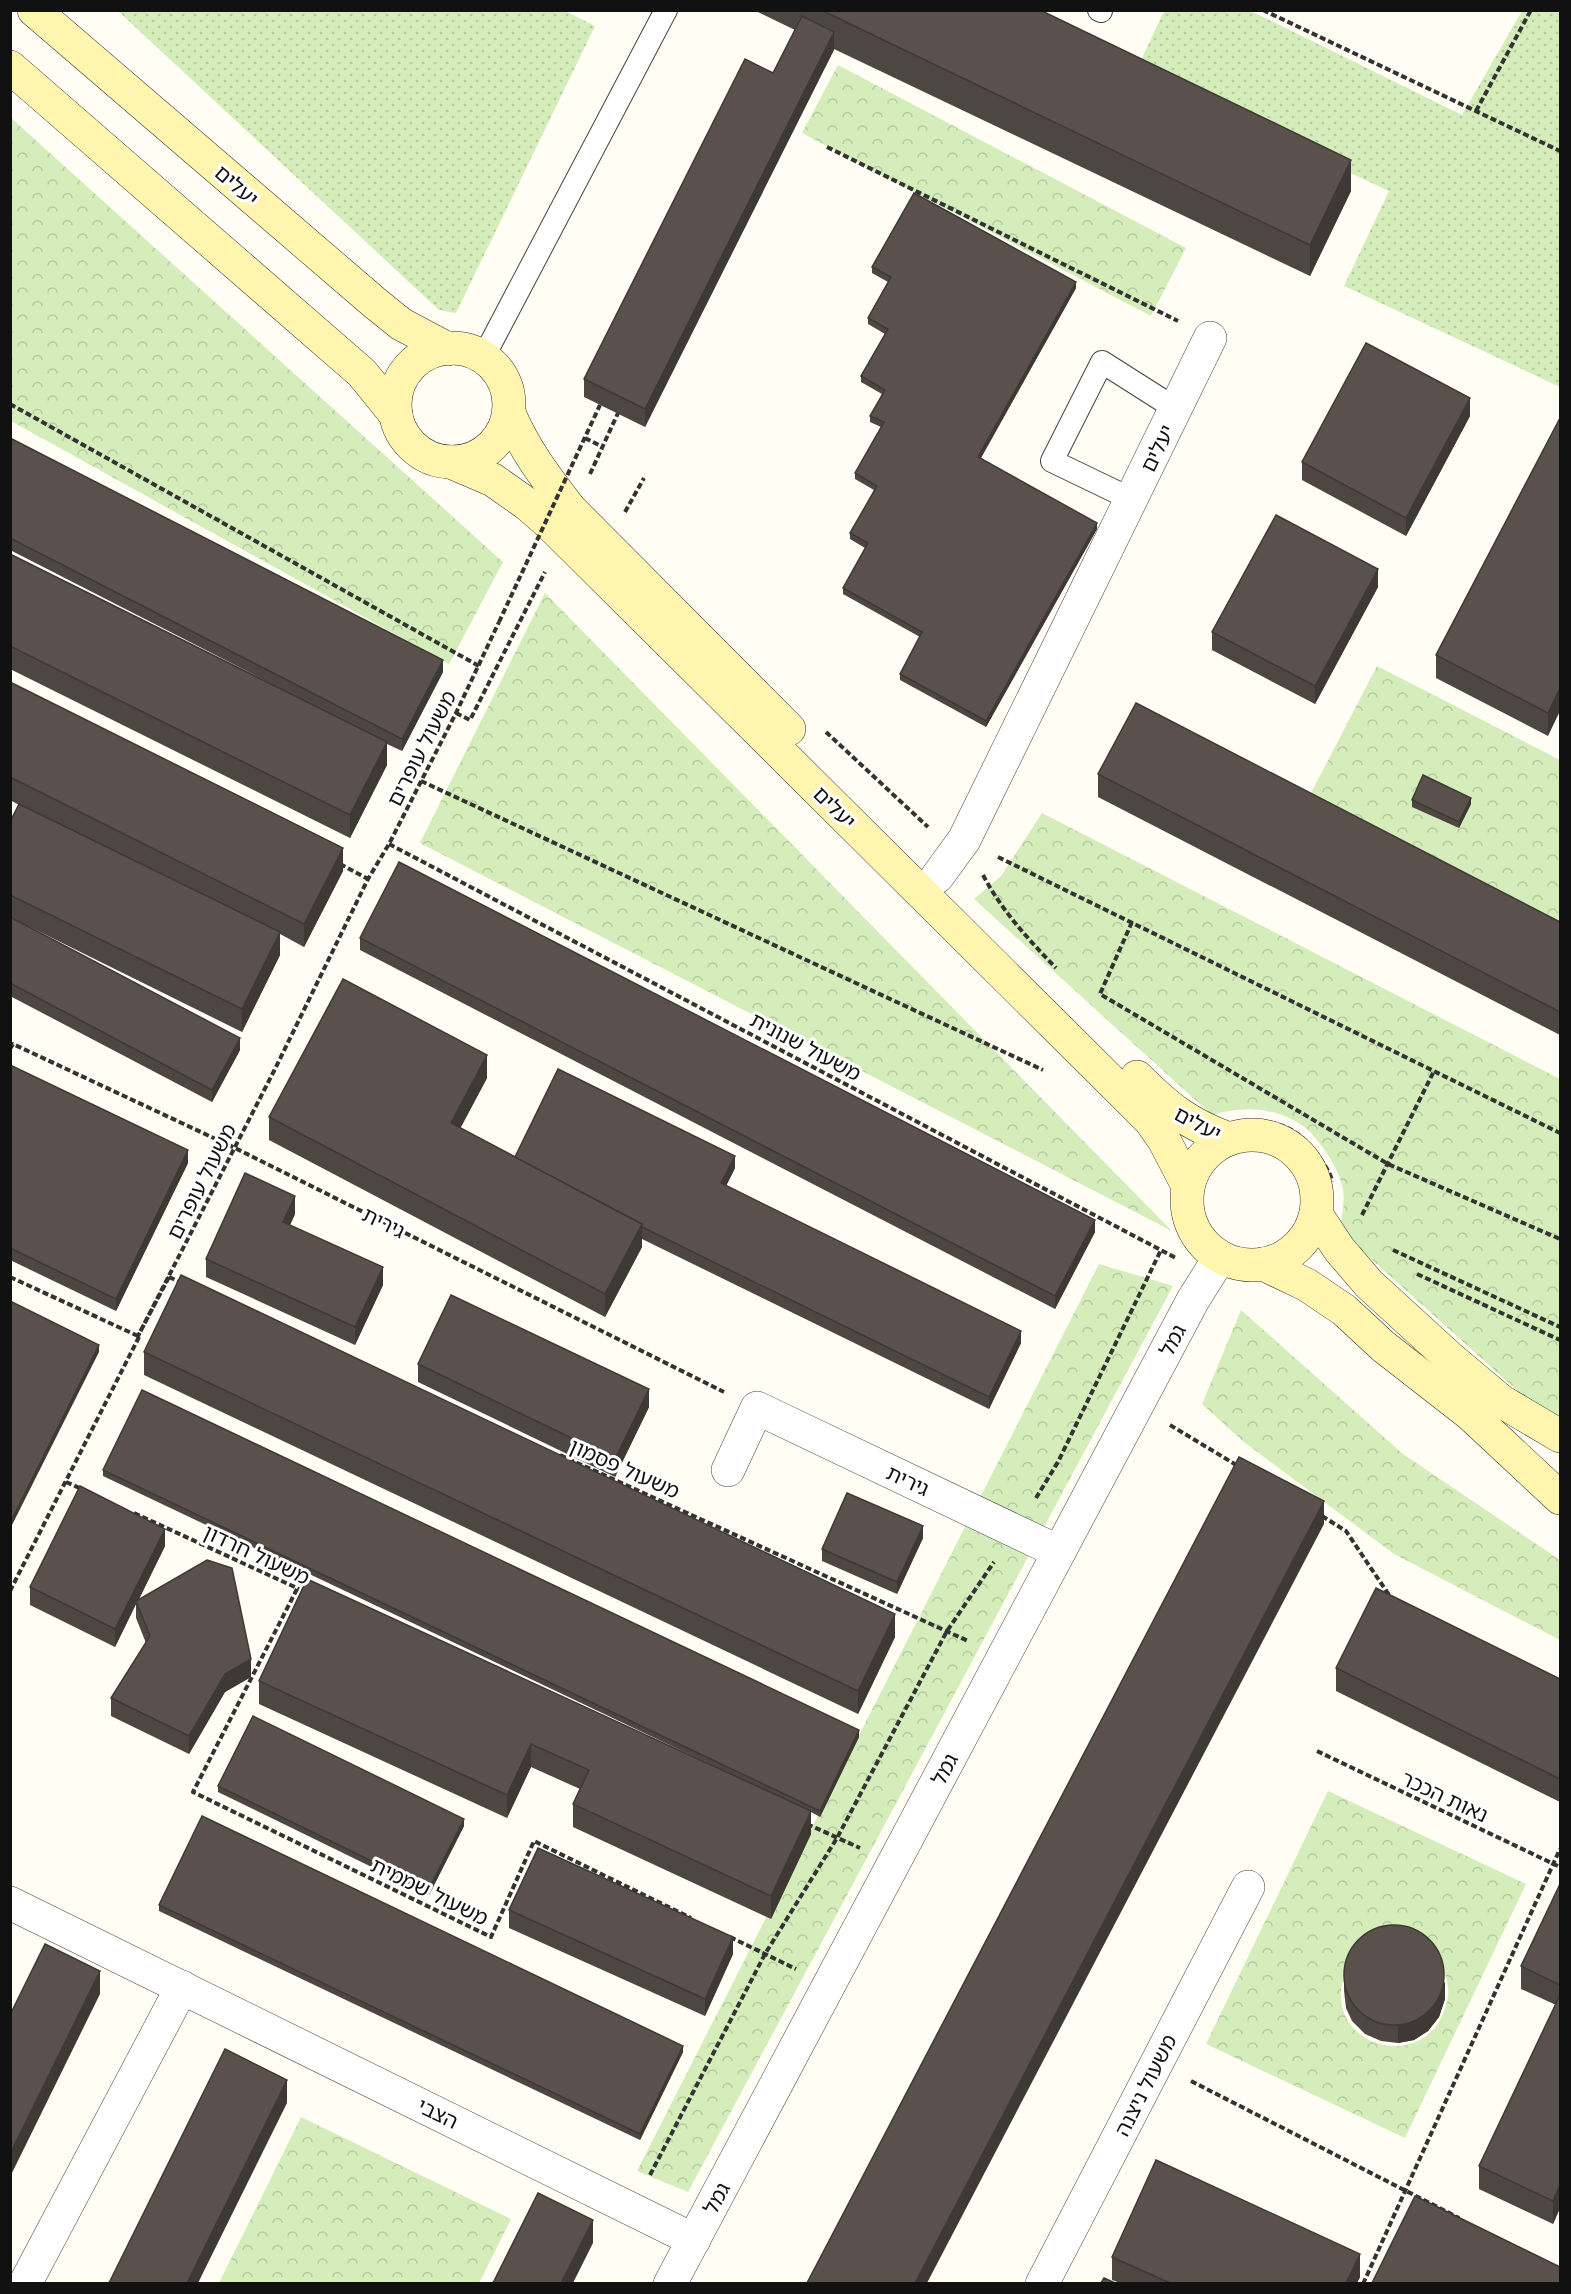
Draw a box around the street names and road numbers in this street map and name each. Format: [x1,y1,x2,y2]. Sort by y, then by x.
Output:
street label: יעלים [209,158,265,212]
street label: יעלים [1134,420,1180,476]
street label: משעול עופרים [380,685,462,811]
street label: יעלים [808,780,862,834]
street label: משעול שנונית [746,1005,866,1087]
street label: יעלים [1170,1099,1226,1147]
street label: משעול עופרים [160,1118,242,1244]
street label: גירית [358,1200,410,1244]
street label: גמל [1152,1319,1192,1361]
street label: משעול פסמון [566,1431,684,1505]
street label: גירית [882,1458,934,1502]
street label: משעול חרדון [199,1517,315,1591]
street label: גמל [924,1748,964,1790]
street label: נאות הככר [1397,1764,1493,1828]
street label: משעול שממית [367,1851,493,1932]
street label: משעול ניצנה [1107,2029,1183,2141]
street label: הצבי [413,2091,463,2135]
street label: גמל [696,2177,736,2219]

